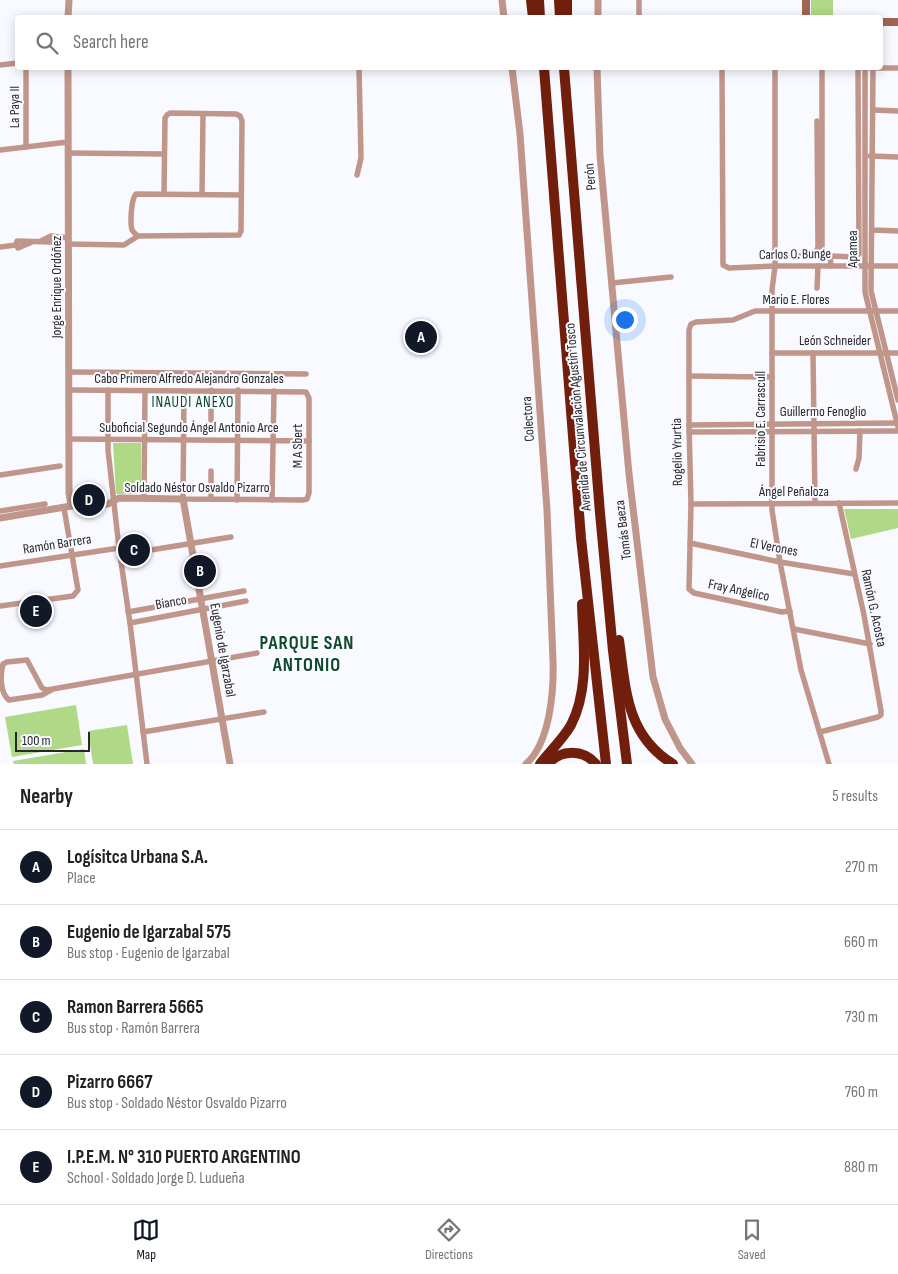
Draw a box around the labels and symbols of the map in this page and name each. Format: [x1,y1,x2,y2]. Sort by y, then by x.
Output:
street label: La Paya II [6,86,23,128]
street label: Perón [580,163,600,191]
street label: Apamea [844,230,861,269]
street label: Jorge Enrique Ordóñez [48,236,65,339]
street label: Carlos O. Bunge [759,245,831,263]
street label: Mario E. Flores [762,291,830,308]
your location [612,307,638,333]
pin: A [405,318,437,356]
street label: Avenida de Circunvalación Agustín Tosco [561,322,595,513]
street label: León Schneider [799,332,871,349]
street label: Cabo Primero Alfredo Alejandro Gonzales [94,370,284,387]
street label: Fabrisio E. Carrascull [752,371,769,467]
district label: INAUDI ANEXO [151,393,235,412]
street label: Colectora [518,396,538,442]
street label: Guillermo Fenoglio [780,403,867,420]
street label: Rogelio Yrurtia [668,418,686,486]
street label: Suboficial Segundo Ángel Antonio Arce [99,419,279,436]
street label: M A Sbert [289,424,306,468]
street label: Soldado Néstor Osvaldo Pizarro [124,479,270,496]
pin: D [73,481,105,519]
street label: Ángel Peñaloza [758,483,829,500]
street label: Tomás Baeza [611,499,635,561]
street label: Ramón Barrera [22,530,92,558]
pin: C [118,531,150,569]
street label: El Verones [749,534,799,560]
pin: B [184,552,216,590]
street label: Ramón G. Acosta [857,568,891,648]
street label: Fray Angelico [707,575,771,605]
street label: Bianco [154,591,188,613]
pin: E [20,592,52,630]
street label: Eugenio de Igarzabal [206,602,240,698]
district label: PARQUE SAN ANTONIO [260,632,354,677]
scale bar [15,729,90,752]

